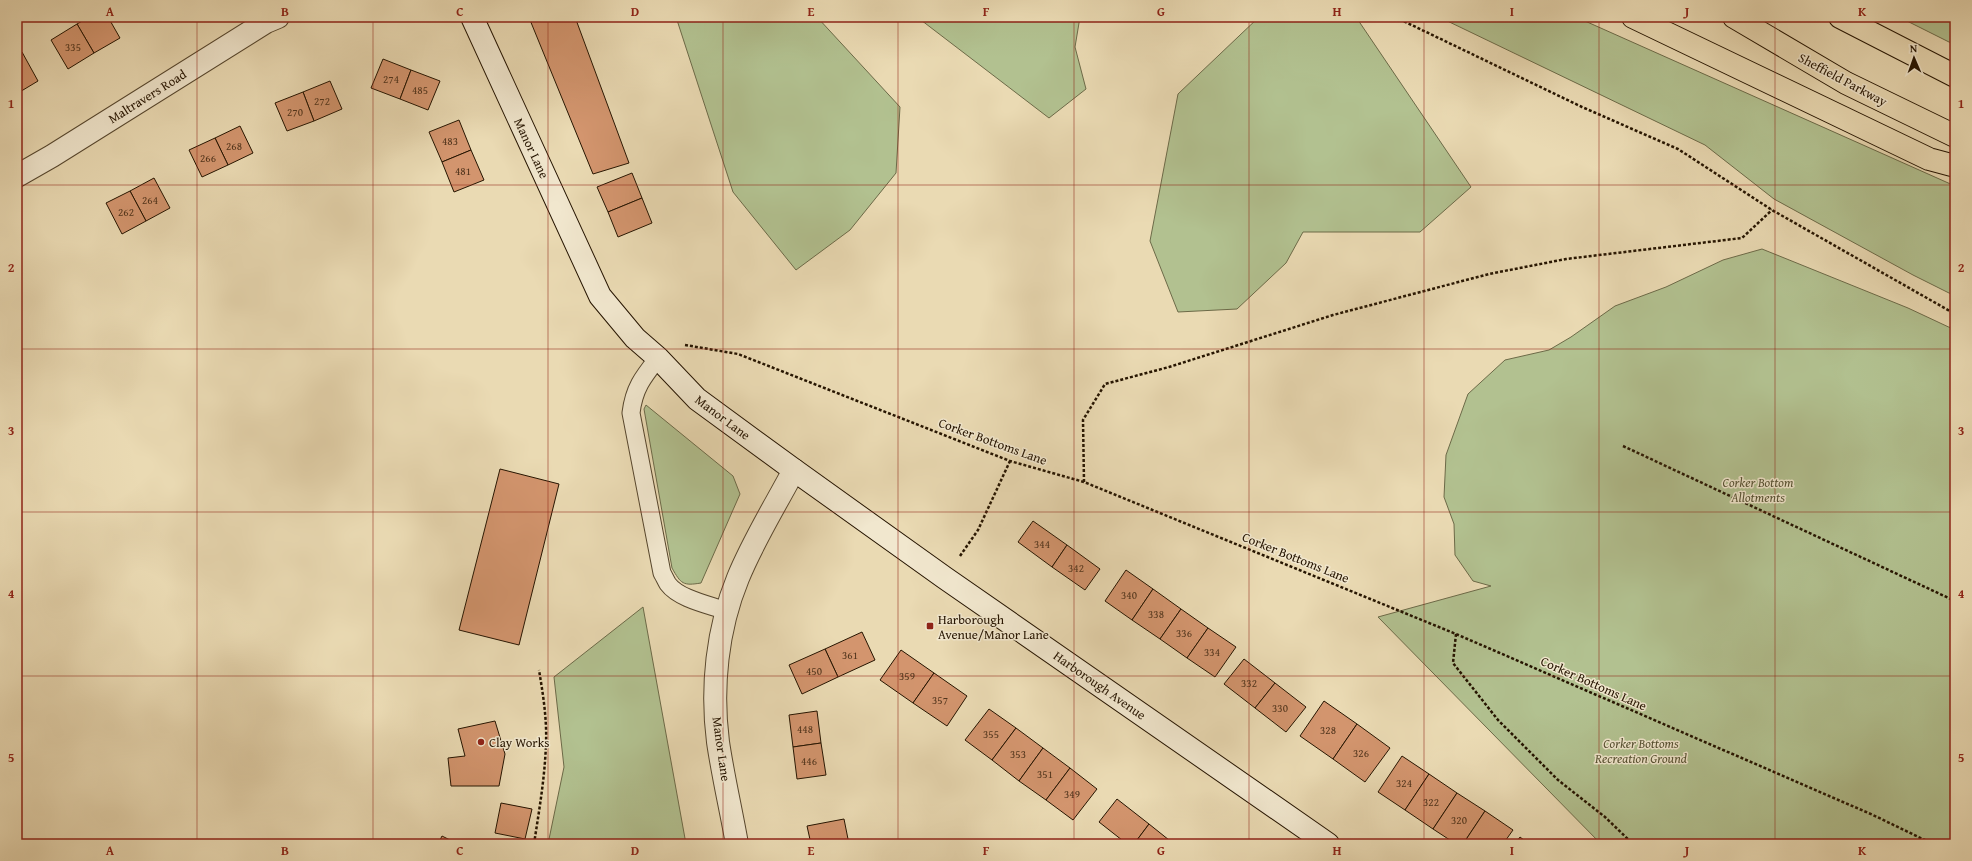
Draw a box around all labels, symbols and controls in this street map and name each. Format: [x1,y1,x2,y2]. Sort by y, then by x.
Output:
text: A [106,2,115,21]
text: B [281,2,289,21]
text: C [456,2,464,21]
text: D [631,2,639,21]
text: E [808,2,815,21]
text: F [983,2,990,21]
text: G [1157,2,1165,21]
text: H [1332,2,1342,21]
text: I [1510,2,1514,21]
text: J [1683,2,1690,21]
text: K [1858,2,1867,21]
north arrow [1894,38,1934,78]
house number: 335 [65,39,81,55]
text: N [1910,40,1918,56]
street label: Sheffield Parkway [1795,48,1891,111]
street label: Maltravers Road [104,65,190,128]
house number: 274 [383,71,399,87]
house number: 485 [412,82,428,98]
house number: 272 [314,93,330,109]
text: 1 [8,94,14,113]
text: 1 [1958,94,1964,113]
house number: 270 [287,104,303,120]
street label: Manor Lane [509,115,554,182]
house number: 483 [442,133,458,149]
house number: 268 [226,138,242,154]
house number: 266 [200,150,216,166]
house number: 481 [455,163,471,179]
house number: 264 [142,192,158,208]
house number: 262 [118,204,134,220]
text: 2 [8,258,15,277]
text: 2 [1958,258,1965,277]
street label: Manor Lane [691,390,754,444]
street label: Corker Bottoms Lane [936,413,1050,470]
text: 3 [8,421,14,440]
text: 3 [1958,421,1964,440]
park label: Corker Bottom Allotments [1723,473,1794,507]
street label: Corker Bottoms Lane [1239,527,1352,588]
house number: 344 [1034,536,1050,552]
house number: 342 [1068,560,1084,576]
text: 4 [8,584,15,603]
text: 4 [1958,584,1965,603]
house number: 340 [1121,587,1137,603]
house number: 338 [1148,606,1164,622]
place label: Harborough Avenue/Manor Lane [938,610,1049,644]
marker: Harborough Avenue/Manor Lane [925,621,935,631]
house number: 336 [1176,625,1192,641]
house number: 334 [1204,644,1220,660]
street label: Harborough Avenue [1050,646,1150,724]
house number: 361 [842,647,858,663]
street label: Corker Bottoms Lane [1538,652,1650,715]
house number: 450 [806,663,822,679]
house number: 359 [899,668,915,684]
house number: 332 [1241,675,1257,691]
house number: 357 [932,692,948,708]
house number: 330 [1272,700,1288,716]
street label: Manor Lane [708,716,735,782]
house number: 448 [797,721,813,737]
house number: 328 [1320,722,1336,738]
house number: 355 [983,726,999,742]
place label: Clay Works [489,733,550,752]
park label: Corker Bottoms Recreation Ground [1594,734,1687,768]
marker: Clay Works [476,737,486,747]
house number: 326 [1353,745,1369,761]
house number: 353 [1010,746,1026,762]
text: 5 [8,748,15,767]
text: 5 [1958,748,1965,767]
house number: 446 [801,753,817,769]
house number: 351 [1037,766,1053,782]
house number: 324 [1396,775,1412,791]
house number: 349 [1064,786,1080,802]
house number: 322 [1423,794,1439,810]
house number: 320 [1451,812,1467,828]
text: A [106,841,115,860]
text: B [281,841,289,860]
text: C [456,841,464,860]
text: D [631,841,639,860]
text: E [808,841,815,860]
text: F [983,841,990,860]
text: G [1157,841,1165,860]
text: H [1332,841,1342,860]
text: I [1510,841,1514,860]
text: J [1683,841,1690,860]
text: K [1858,841,1867,860]

